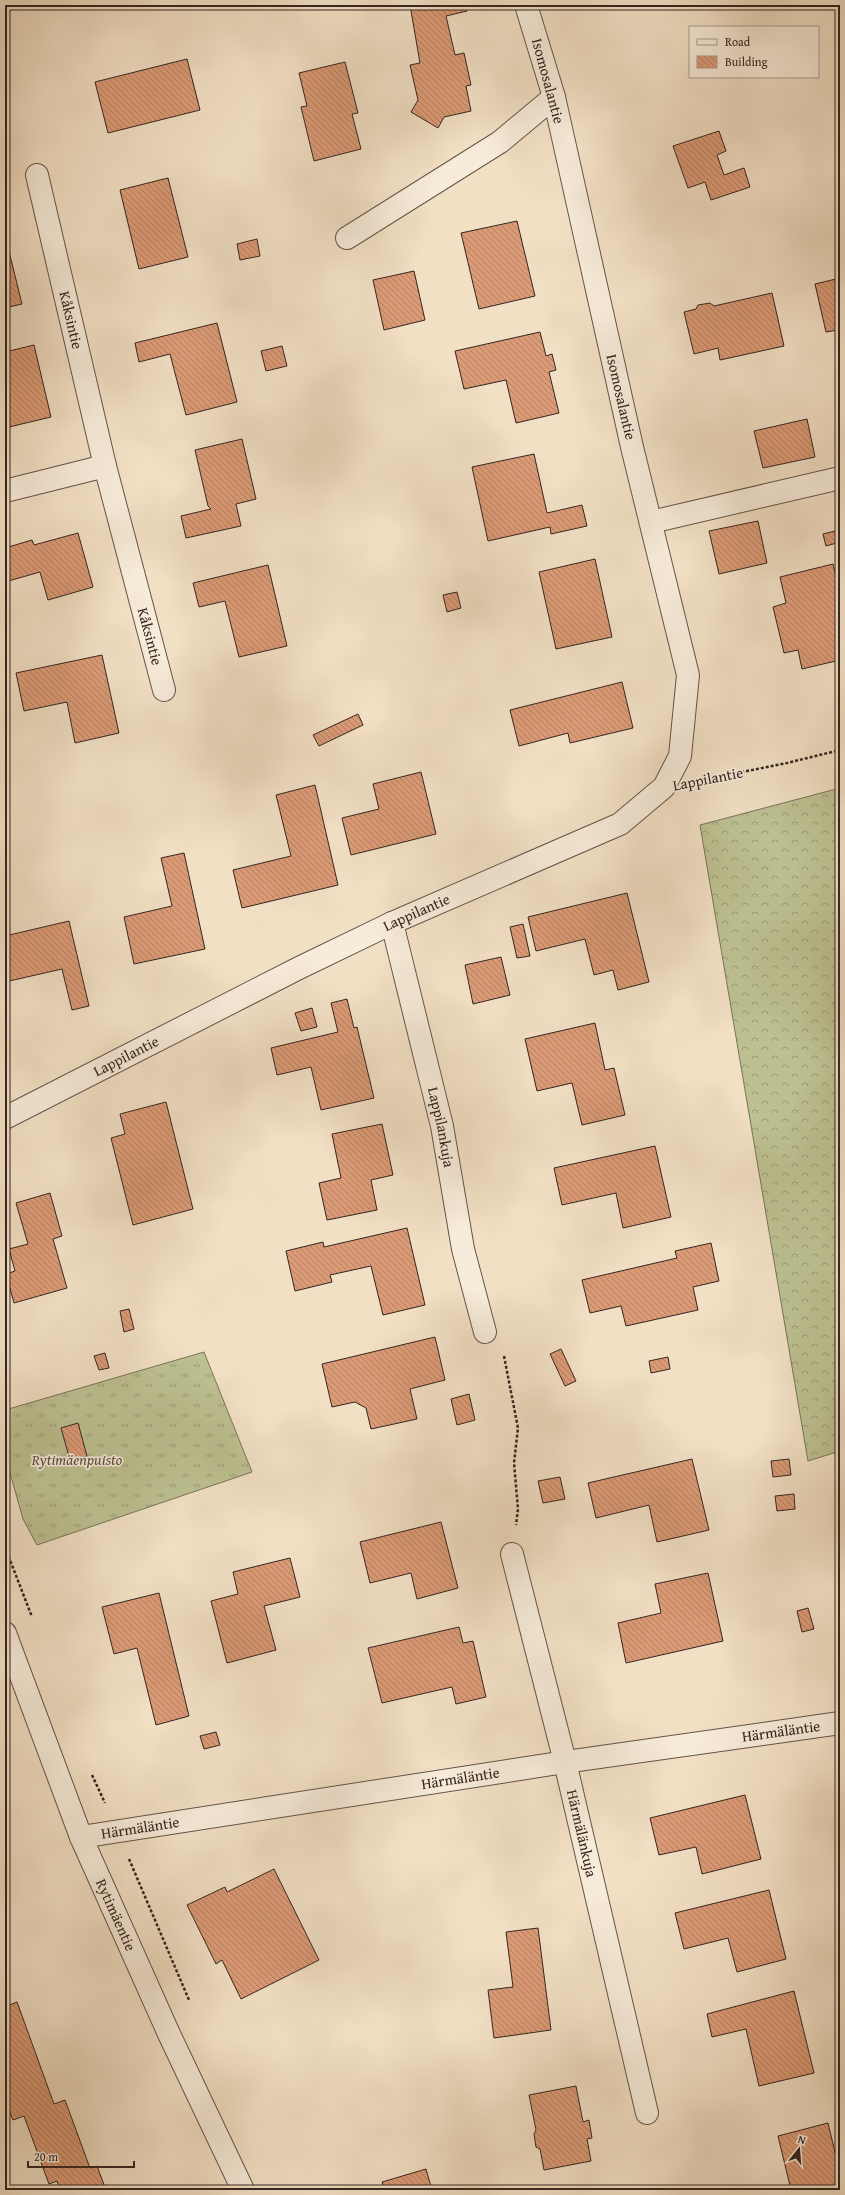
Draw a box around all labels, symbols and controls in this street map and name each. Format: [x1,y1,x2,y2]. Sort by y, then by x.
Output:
legend [689,26,819,78]
text: Road [725,33,751,50]
street label: Isomosalantie [527,36,570,126]
text: Building [725,53,768,70]
street label: Kåksintie [54,289,88,351]
street label: Isomosalantie [601,352,642,442]
street label: Kåksintie [133,605,168,667]
street label: Lappilantie [671,761,745,796]
street label: Lappilantie [379,888,453,936]
street label: Lappilantie [89,1030,162,1081]
street label: Lappilankuja [423,1085,460,1169]
park label: Rytimäenpuisto [31,1449,123,1470]
street label: Härmäläntie [740,1715,822,1747]
street label: Härmäläntie [420,1761,501,1794]
street label: Härmälänkuja [562,1787,603,1879]
street label: Härmäläntie [100,1811,181,1844]
street label: Rytimäentie [91,1875,142,1954]
north arrow [779,2129,819,2169]
text: N [796,2131,808,2148]
scale bar [28,2143,134,2169]
text: 20 m [34,2148,58,2165]

